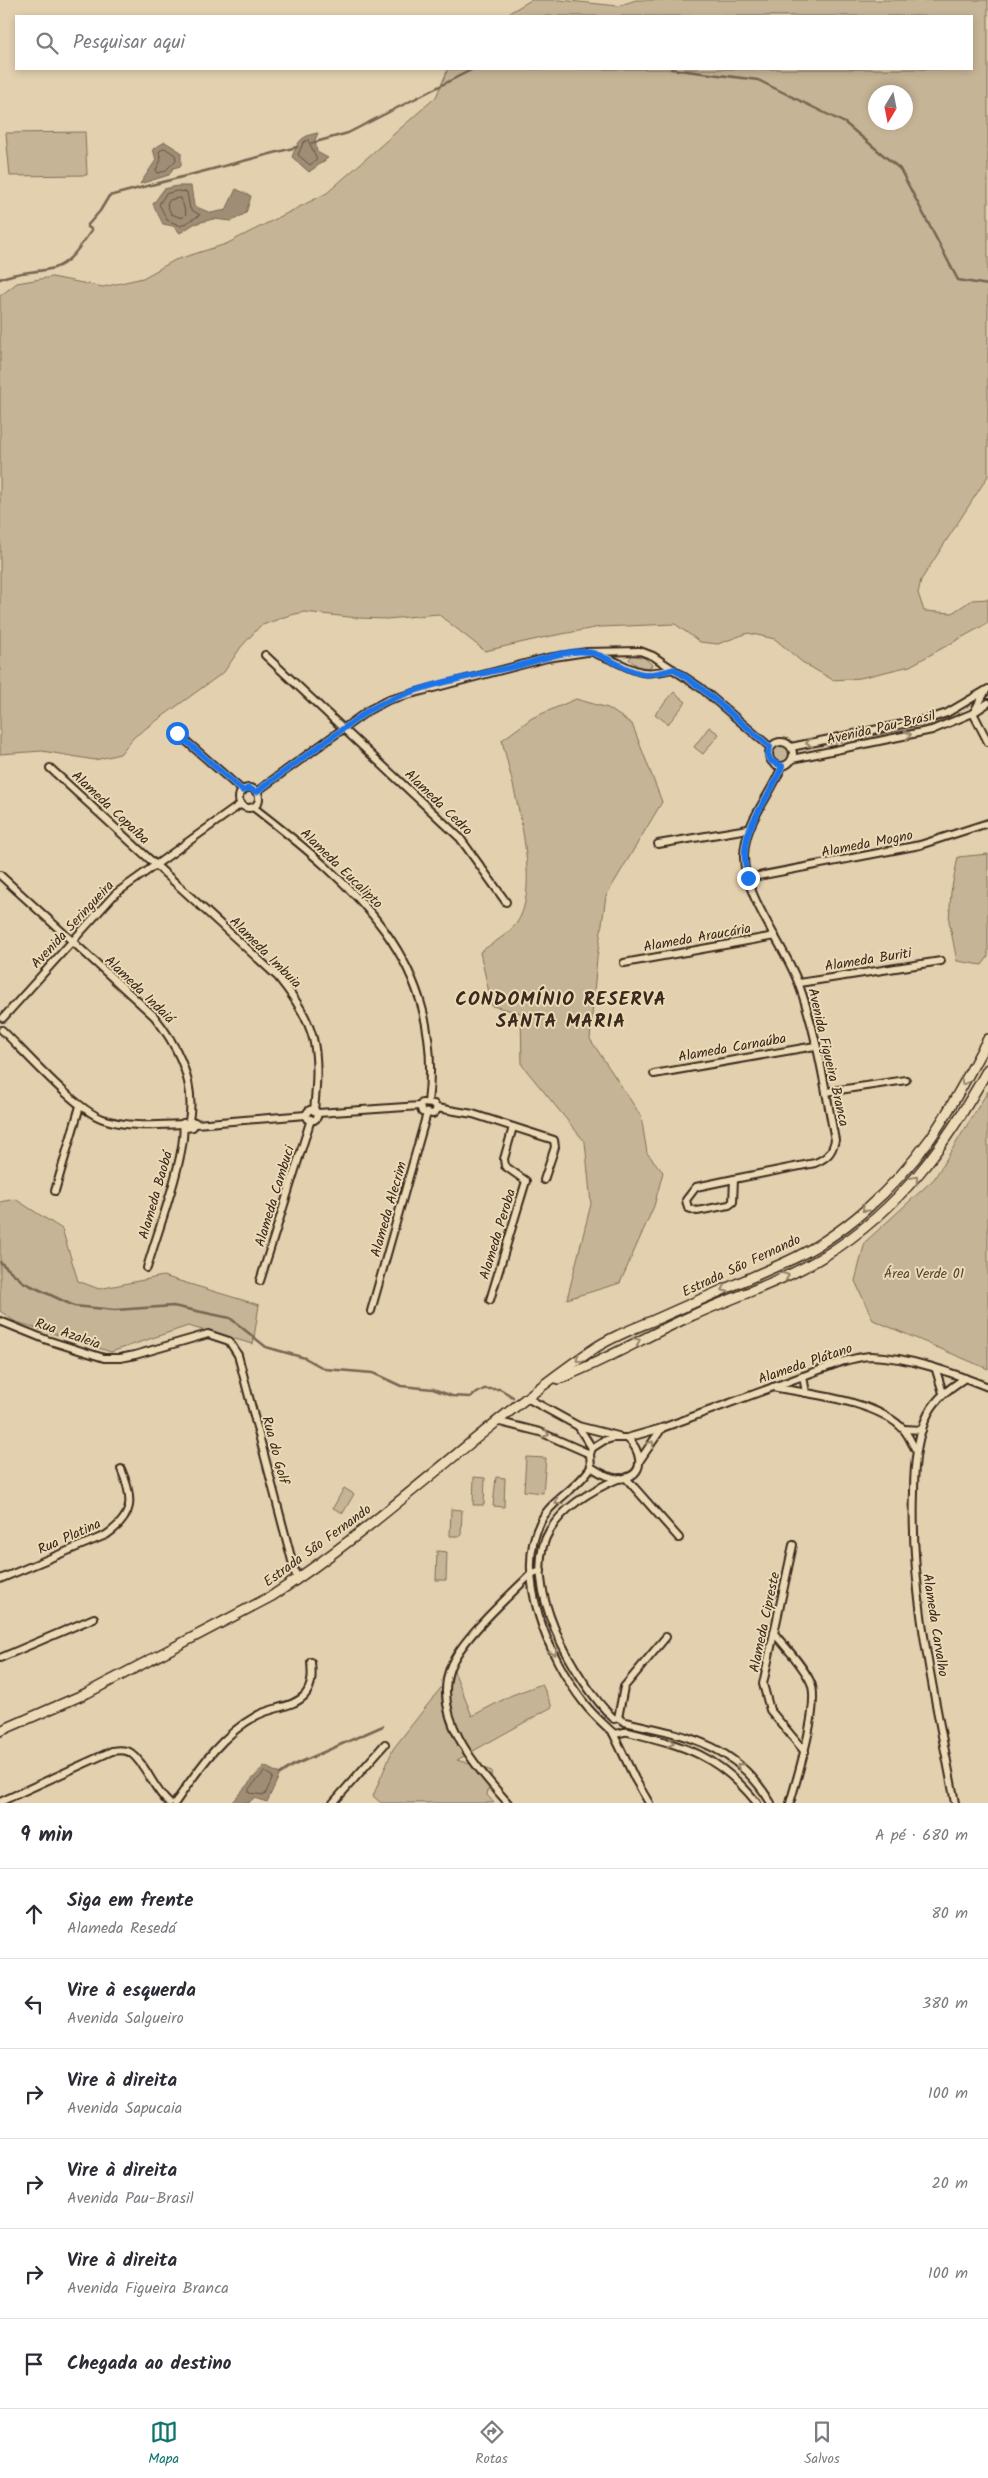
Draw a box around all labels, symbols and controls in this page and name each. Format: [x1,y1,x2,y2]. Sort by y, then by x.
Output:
search box [15,15,973,70]
text: Pesquisar aqui [73,28,185,58]
icon: search [33,29,61,57]
north arrow [868,85,913,130]
street label: Avenida Pau-Brasil [825,705,938,751]
route start [166,722,189,745]
one-way arrow [904,730,913,741]
one-way arrow [805,737,814,748]
street label: Alameda Cedro [399,764,478,841]
street label: Alameda Copaíba [66,765,155,850]
street label: Alameda Eucalipto [295,823,388,914]
street label: Alameda Mogno [819,824,915,864]
route end [737,867,760,890]
street label: Avenida Seringueira [26,875,120,974]
street label: Alameda Imbuia [224,911,307,994]
street label: Alameda Araucária [642,918,753,958]
street label: Alameda Buriti [823,942,914,978]
street label: Alameda Indaiá [99,950,180,1030]
district label: CONDOMÍNIO RESERVA SANTA MARIA [455,985,667,1037]
street label: Avenida Figueira Branca [801,986,855,1129]
street label: Alameda Carnaúba [676,1028,788,1068]
one-way arrow [961,1076,971,1085]
street label: Alameda Cambuci [249,1142,301,1250]
street label: Alameda Baobá [133,1147,179,1242]
street label: Alameda Alecrim [365,1159,413,1260]
one-way arrow [910,1176,919,1185]
street label: Alameda Peroba [474,1186,522,1282]
one-way arrow [861,1203,870,1212]
street label: Estrada São Fernando [678,1229,805,1303]
park label: Área Verde 01 [884,1263,964,1285]
one-way arrow [781,1271,790,1282]
one-way arrow [721,1282,730,1293]
street label: Rua Azaleia [32,1312,103,1355]
one-way arrow [632,1337,641,1347]
street label: Alameda Plátano [755,1338,855,1390]
one-way arrow [576,1354,585,1362]
street label: Rua do Golf [255,1414,295,1488]
one-way arrow [541,1428,550,1438]
one-way arrow [645,1440,654,1450]
one-way arrow [555,1496,564,1504]
street label: Estrada São Fernando [259,1499,376,1593]
street label: Rua Platina [34,1513,105,1561]
street label: Alameda Cipreste [744,1569,787,1674]
street label: Alameda Carvalho [916,1572,954,1678]
one-way arrow [548,1647,558,1656]
one-way arrow [666,1738,675,1748]
one-way arrow [737,1764,746,1772]
text: 9 min [20,1819,73,1852]
text: A pé · 680 m [875,1823,968,1848]
text: Siga em frente [67,1886,194,1916]
icon: ahead [20,1900,48,1928]
text: 80 m [931,1901,968,1926]
text: Alameda Resedá [67,1916,176,1941]
text: Vire à esquerda [67,1976,196,2006]
icon: left [20,1990,48,2018]
text: 380 m [922,1991,968,2016]
text: Avenida Salgueiro [67,2006,184,2031]
text: Vire à direita [67,2066,177,2096]
icon: right [20,2080,48,2108]
text: 100 m [928,2081,968,2106]
text: Avenida Sapucaia [67,2096,182,2121]
text: Vire à direita [67,2156,177,2186]
icon: right [20,2170,48,2198]
text: 20 m [932,2171,968,2196]
text: Avenida Pau-Brasil [67,2186,194,2211]
text: Vire à direita [67,2246,177,2276]
icon: right [20,2260,48,2288]
text: 100 m [928,2261,968,2286]
text: Avenida Figueira Branca [67,2276,229,2301]
text: Chegada ao destino [67,2349,232,2379]
icon: arrive [20,2350,48,2378]
tab: Mapa [148,2418,179,2470]
tab: Rotas [475,2418,508,2470]
tab: Salvos [804,2418,840,2470]

